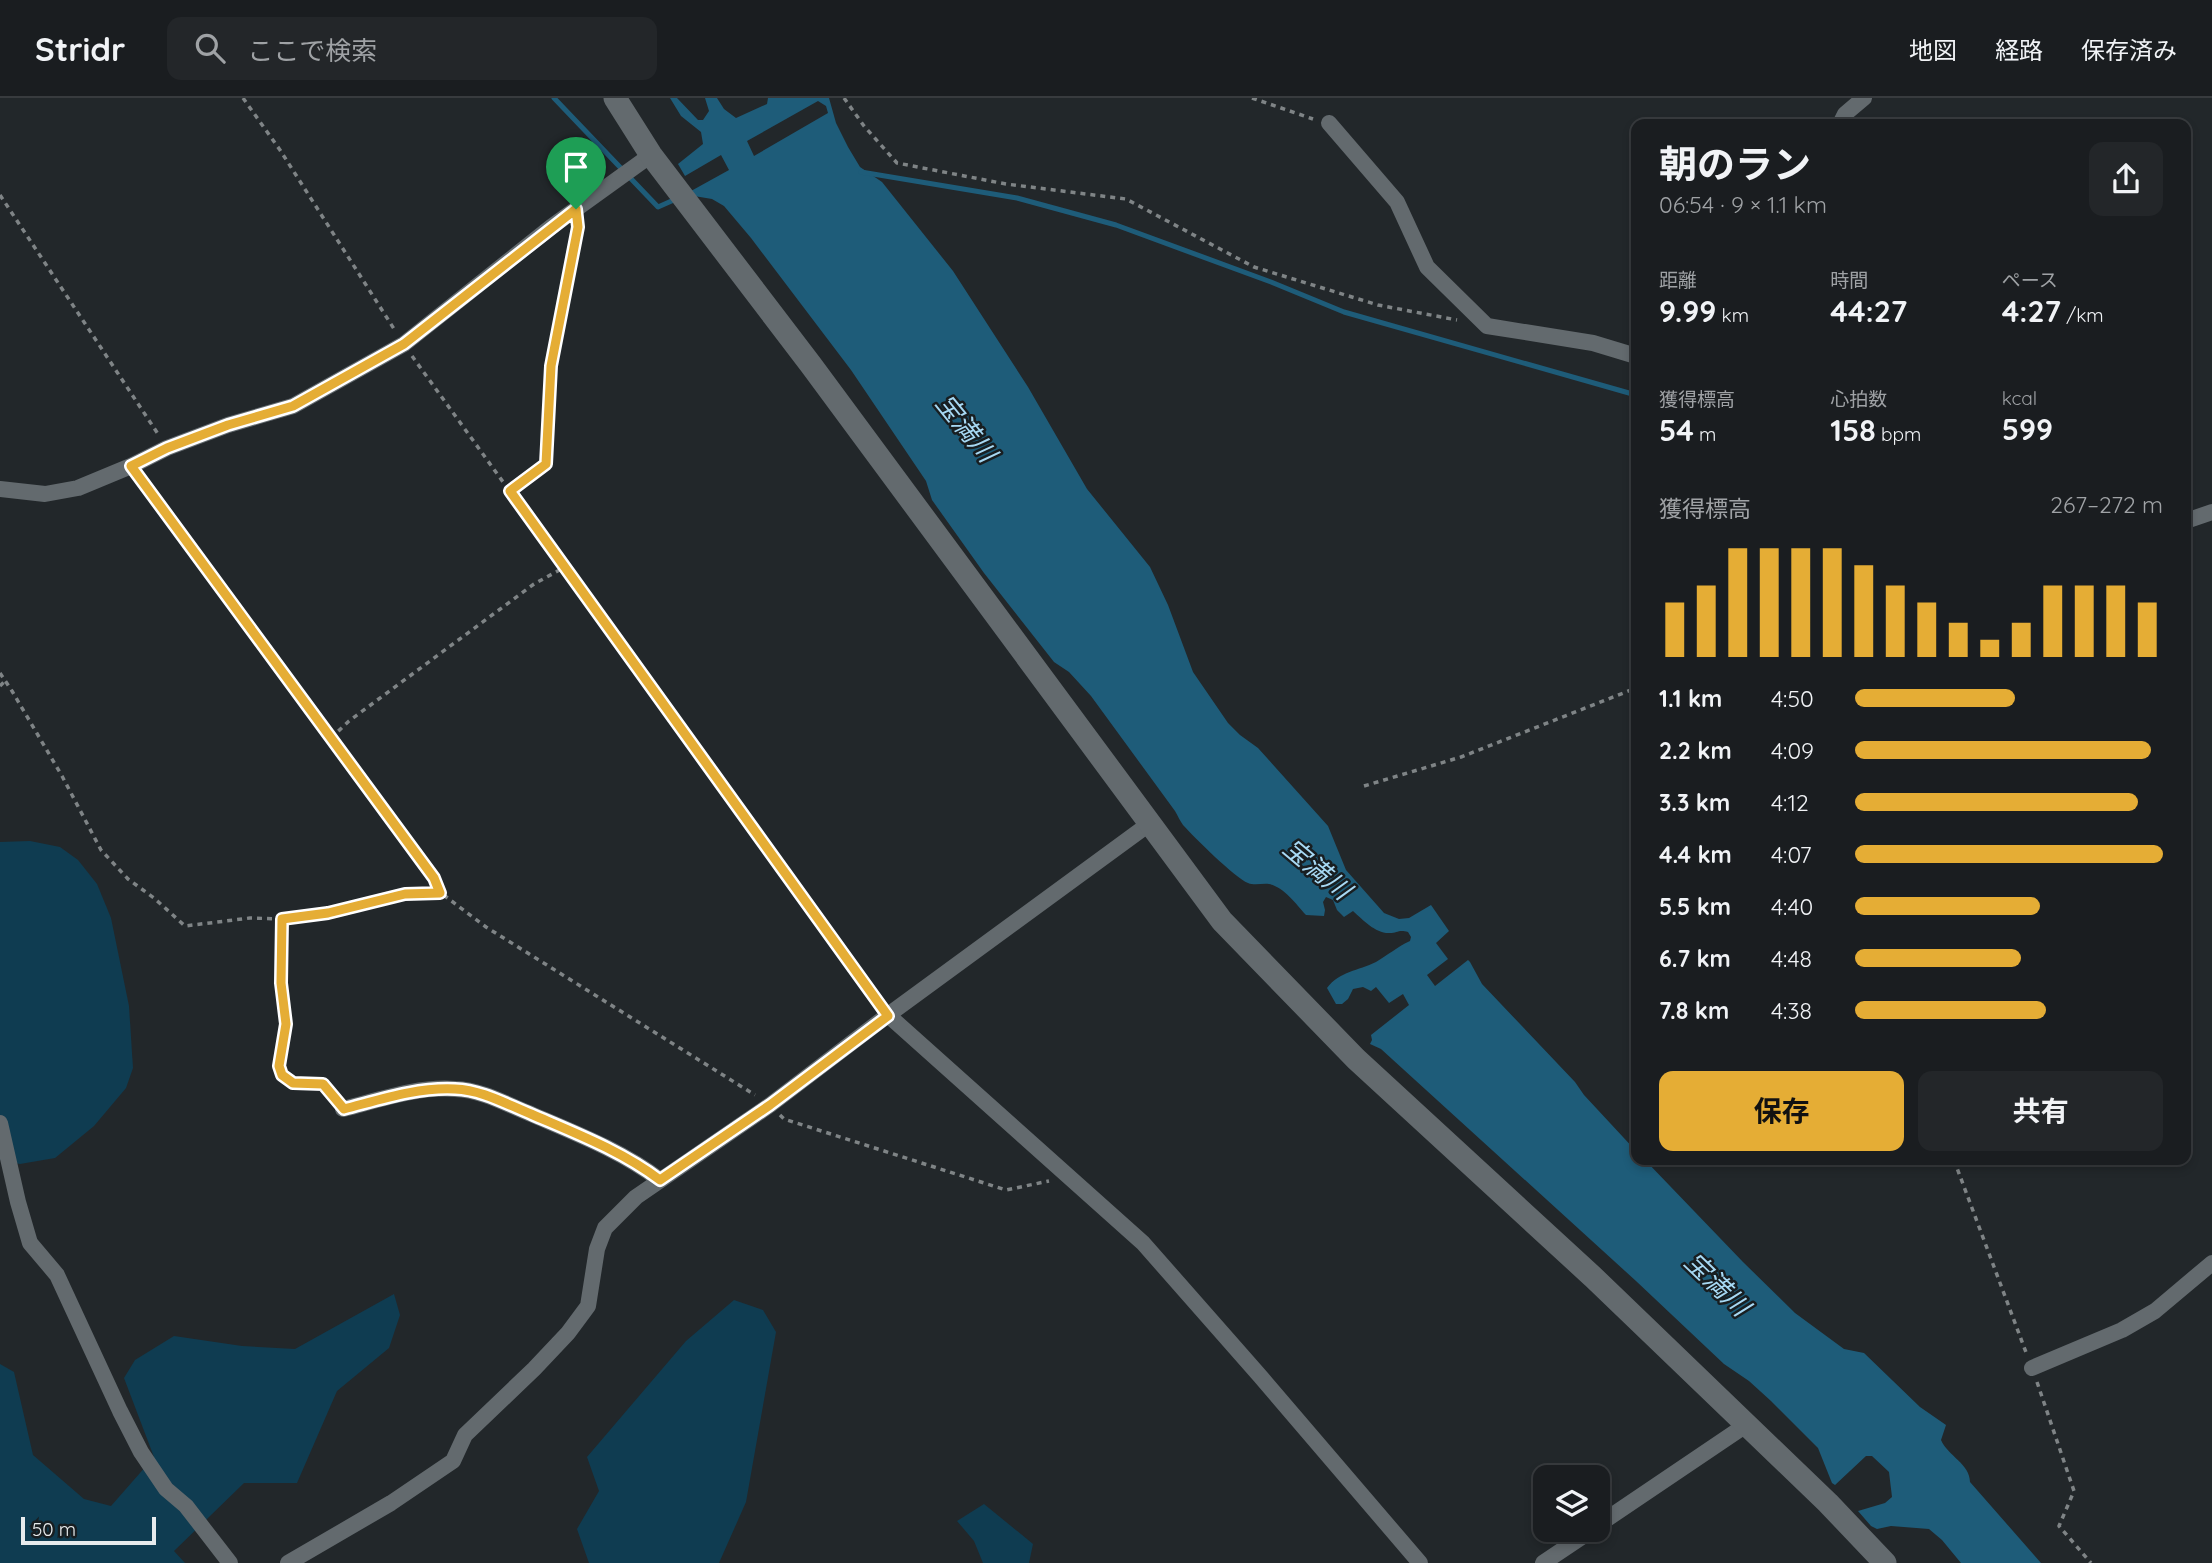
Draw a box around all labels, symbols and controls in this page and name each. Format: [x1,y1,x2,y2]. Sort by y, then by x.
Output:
search box [167,17,657,80]
text: Stridr [35,28,125,69]
icon: search [191,29,229,67]
text: ここで検索 [247,34,377,67]
text: 地図 [1909,35,1957,65]
text: 経路 [1995,35,2043,65]
text: 保存済み [2081,35,2177,65]
pin [546,137,606,209]
text: 朝のラン [1659,140,1811,188]
button: share [2089,142,2163,216]
icon: arrive [557,148,595,186]
text: 06:54 · 9 × 1.1 km [1659,190,1827,219]
text: 距離 [1659,268,1697,292]
text: 時間 [1830,268,1868,292]
text: ペース [2002,268,2058,292]
text: 9.99 [1659,292,1716,330]
text: 44:27 [1830,292,1907,330]
text: 4:27 [2002,292,2061,330]
text: km [1716,303,1749,327]
text: /km [2061,303,2104,327]
text: kcal [2002,386,2037,410]
water label: 宝満川 [929,387,1006,471]
text: 獲得標高 [1659,387,1735,411]
text: 心拍数 [1830,387,1887,411]
text: 599 [2002,410,2053,448]
text: 54 [1659,411,1694,449]
text: 158 [1830,411,1876,449]
text: m [1694,422,1716,446]
text: bpm [1876,422,1921,446]
text: 267–272 m [2050,490,2163,519]
text: 獲得標高 [1659,494,1751,523]
text: 1.1 km [1659,684,1722,713]
text: 4:50 [1771,684,1814,713]
text: 2.2 km [1659,736,1732,765]
text: 4:09 [1771,736,1814,765]
text: 3.3 km [1659,788,1730,817]
text: 4:12 [1771,788,1809,817]
water label: 宝満川 [1277,831,1360,908]
text: 4.4 km [1659,840,1732,869]
text: 4:07 [1771,840,1812,869]
text: 5.5 km [1659,892,1731,921]
text: 4:40 [1771,892,1813,921]
text: 6.7 km [1659,944,1731,973]
text: 4:48 [1771,944,1812,973]
text: 7.8 km [1659,996,1729,1025]
text: 4:38 [1771,996,1812,1025]
button: 保存 [1659,1071,1904,1151]
button: 共有 [1918,1071,2163,1151]
water label: 宝満川 [1678,1245,1759,1325]
map controls [1533,1465,1610,1542]
button: layers [1533,1465,1610,1542]
scale bar [21,1514,156,1546]
text: 50 m [32,1517,76,1541]

